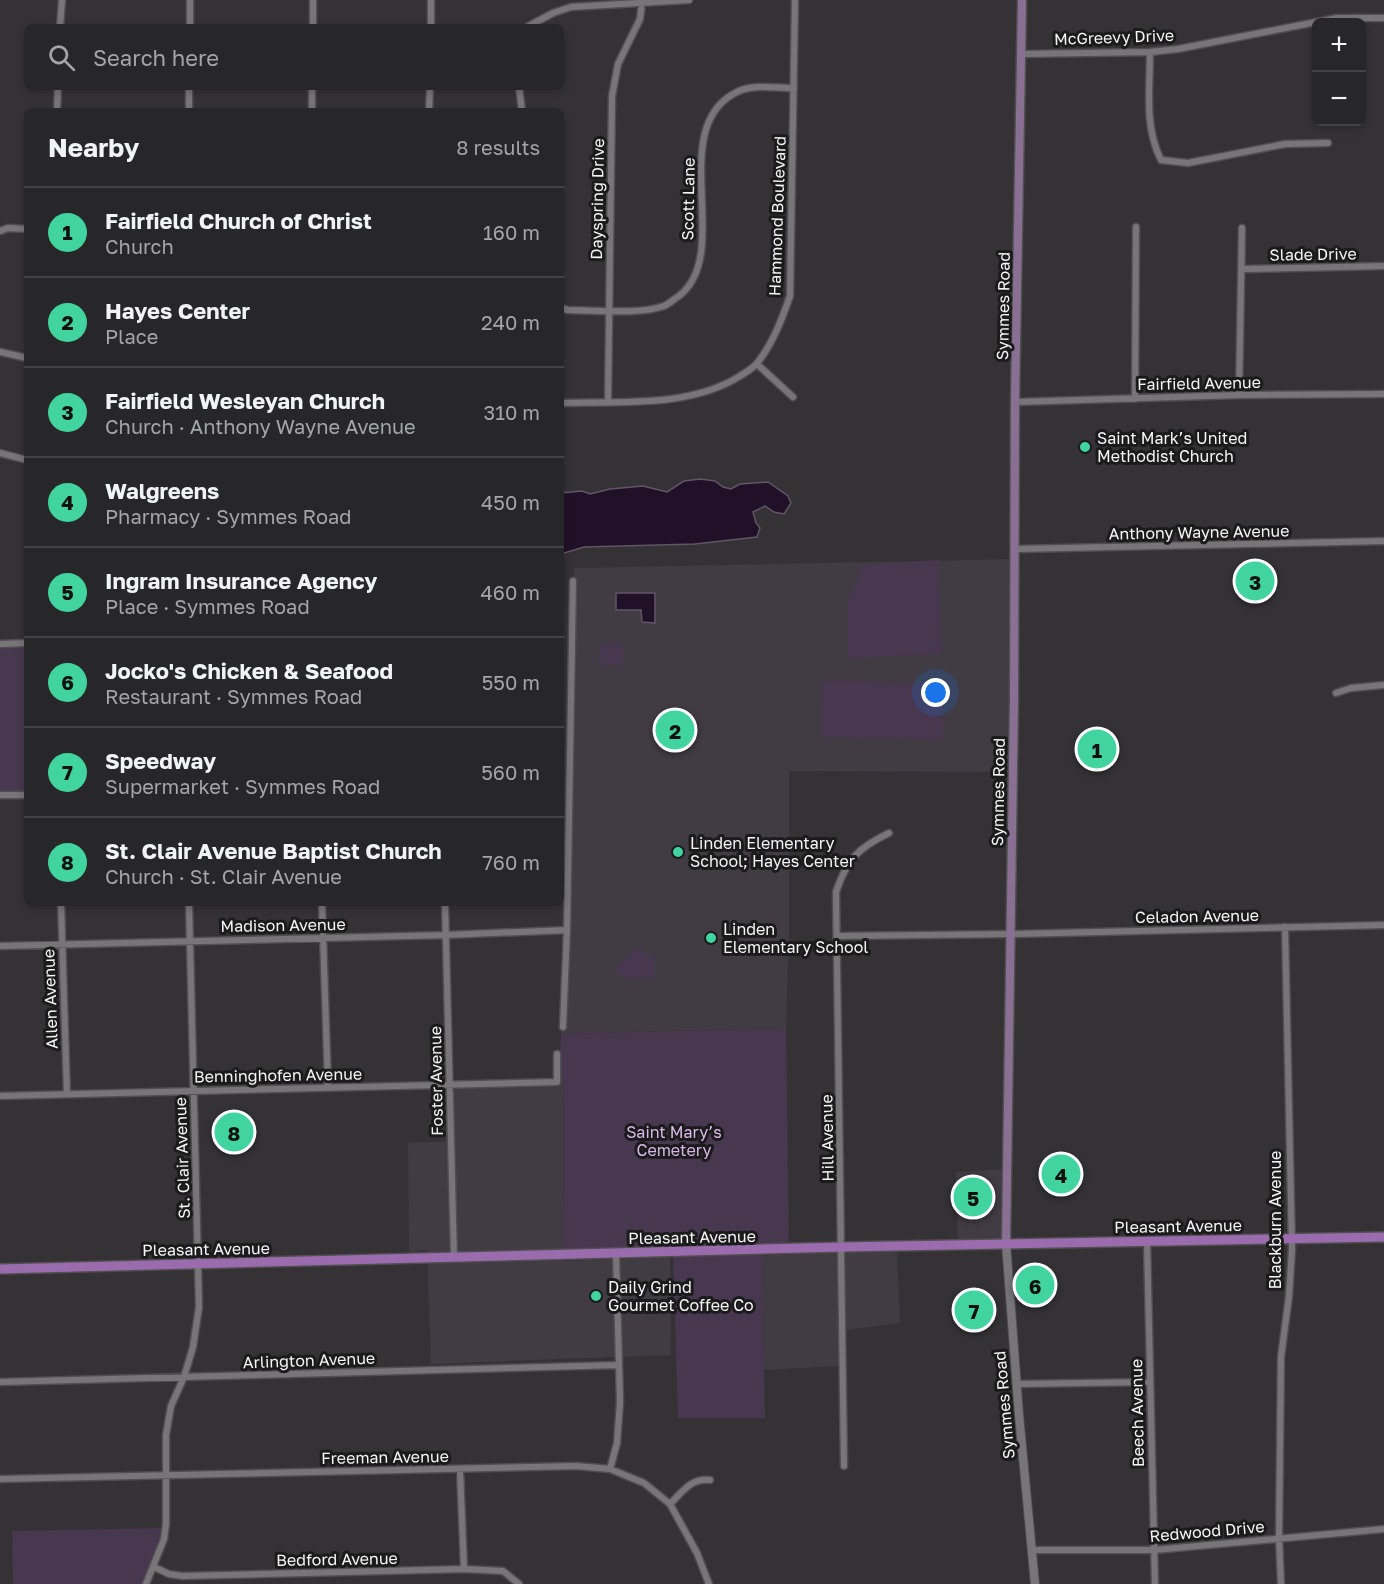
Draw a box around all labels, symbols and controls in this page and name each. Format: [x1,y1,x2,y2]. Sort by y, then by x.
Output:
map controls [1312,18,1366,126]
button: + [1312,18,1366,72]
search box [24,24,564,90]
street label: McGreevy Drive [1054,25,1174,49]
icon: search [45,41,78,74]
text: Search here [93,44,219,71]
button: − [1312,72,1366,126]
text: Nearby [48,132,139,163]
text: 8 results [456,135,540,159]
street label: Hammond Boulevard [764,136,790,296]
street label: Dayspring Drive [586,138,608,260]
street label: Scott Lane [677,158,699,240]
text: Fairfield Church of Christ [105,207,372,234]
text: 1 [62,220,73,244]
text: 160 m [483,220,540,244]
text: Church [105,234,174,258]
street label: Slade Drive [1269,243,1357,265]
street label: Symmes Road [992,252,1014,360]
text: Hayes Center [105,297,250,324]
text: 2 [61,310,74,334]
text: 240 m [481,310,540,334]
text: Place [105,324,158,348]
street label: Fairfield Avenue [1137,372,1261,394]
text: Fairfield Wesleyan Church [105,387,385,414]
text: 3 [61,400,74,424]
text: 310 m [484,400,540,424]
text: Church · Anthony Wayne Avenue [105,414,416,438]
place label: Saint Mark’s United Methodist Church [1097,428,1247,466]
marker: Saint Mark’s United Methodist Church [1078,440,1092,454]
text: Walgreens [105,477,219,504]
text: 4 [61,490,74,514]
text: 450 m [481,490,540,514]
text: Pharmacy · Symmes Road [105,504,352,528]
street label: Anthony Wayne Avenue [1108,520,1290,544]
pin: 3 [1236,558,1274,604]
text: Ingram Insurance Agency [105,567,377,594]
text: 5 [61,580,74,604]
text: 460 m [481,580,540,604]
text: Place · Symmes Road [105,594,310,618]
text: Jocko's Chicken & Seafood [105,657,393,684]
text: 6 [61,670,74,694]
text: 550 m [482,670,540,694]
your location [921,678,950,707]
text: Restaurant · Symmes Road [105,684,362,708]
pin: 2 [656,708,694,752]
pin: 1 [1078,726,1116,771]
street label: Symmes Road [987,738,1009,846]
text: Speedway [105,747,216,774]
text: 7 [62,760,73,784]
text: 560 m [481,760,540,784]
text: Supermarket · Symmes Road [105,774,380,798]
place label: Linden Elementary School; Hayes Center [690,833,855,871]
text: St. Clair Avenue Baptist Church [105,837,442,864]
marker: Linden Elementary School; Hayes Center [671,845,685,859]
text: 8 [61,850,74,874]
text: 760 m [482,850,540,874]
text: Church · St. Clair Avenue [105,864,342,888]
street label: Celadon Avenue [1135,905,1259,927]
street label: Madison Avenue [220,914,346,936]
place label: Linden Elementary School [723,919,868,957]
marker: Linden Elementary School [704,931,718,945]
street label: Allen Avenue [38,949,62,1049]
street label: Foster Avenue [425,1026,447,1136]
street label: Benninghofen Avenue [194,1064,362,1086]
street label: Hill Avenue [816,1094,838,1182]
street label: St. Clair Avenue [170,1097,194,1219]
pin: 8 [214,1110,254,1154]
park label: Saint Mary’s Cemetery [626,1122,722,1160]
street label: Blackburn Avenue [1265,1151,1285,1289]
pin: 4 [1042,1152,1080,1196]
pin: 5 [954,1174,992,1220]
street label: Pleasant Avenue [1114,1215,1242,1237]
street label: Pleasant Avenue [628,1226,756,1248]
street label: Pleasant Avenue [142,1238,270,1260]
pin: 6 [1016,1262,1054,1308]
place label: Daily Grind Gourmet Coffee Co [608,1277,754,1315]
pin: 7 [954,1288,994,1332]
marker: Daily Grind Gourmet Coffee Co [589,1289,603,1303]
street label: Arlington Avenue [243,1348,375,1372]
street label: Symmes Road [989,1350,1019,1460]
street label: Beech Avenue [1126,1359,1148,1467]
street label: Freeman Avenue [321,1446,449,1468]
street label: Redwood Drive [1149,1516,1265,1546]
street label: Bedford Avenue [276,1548,398,1570]

